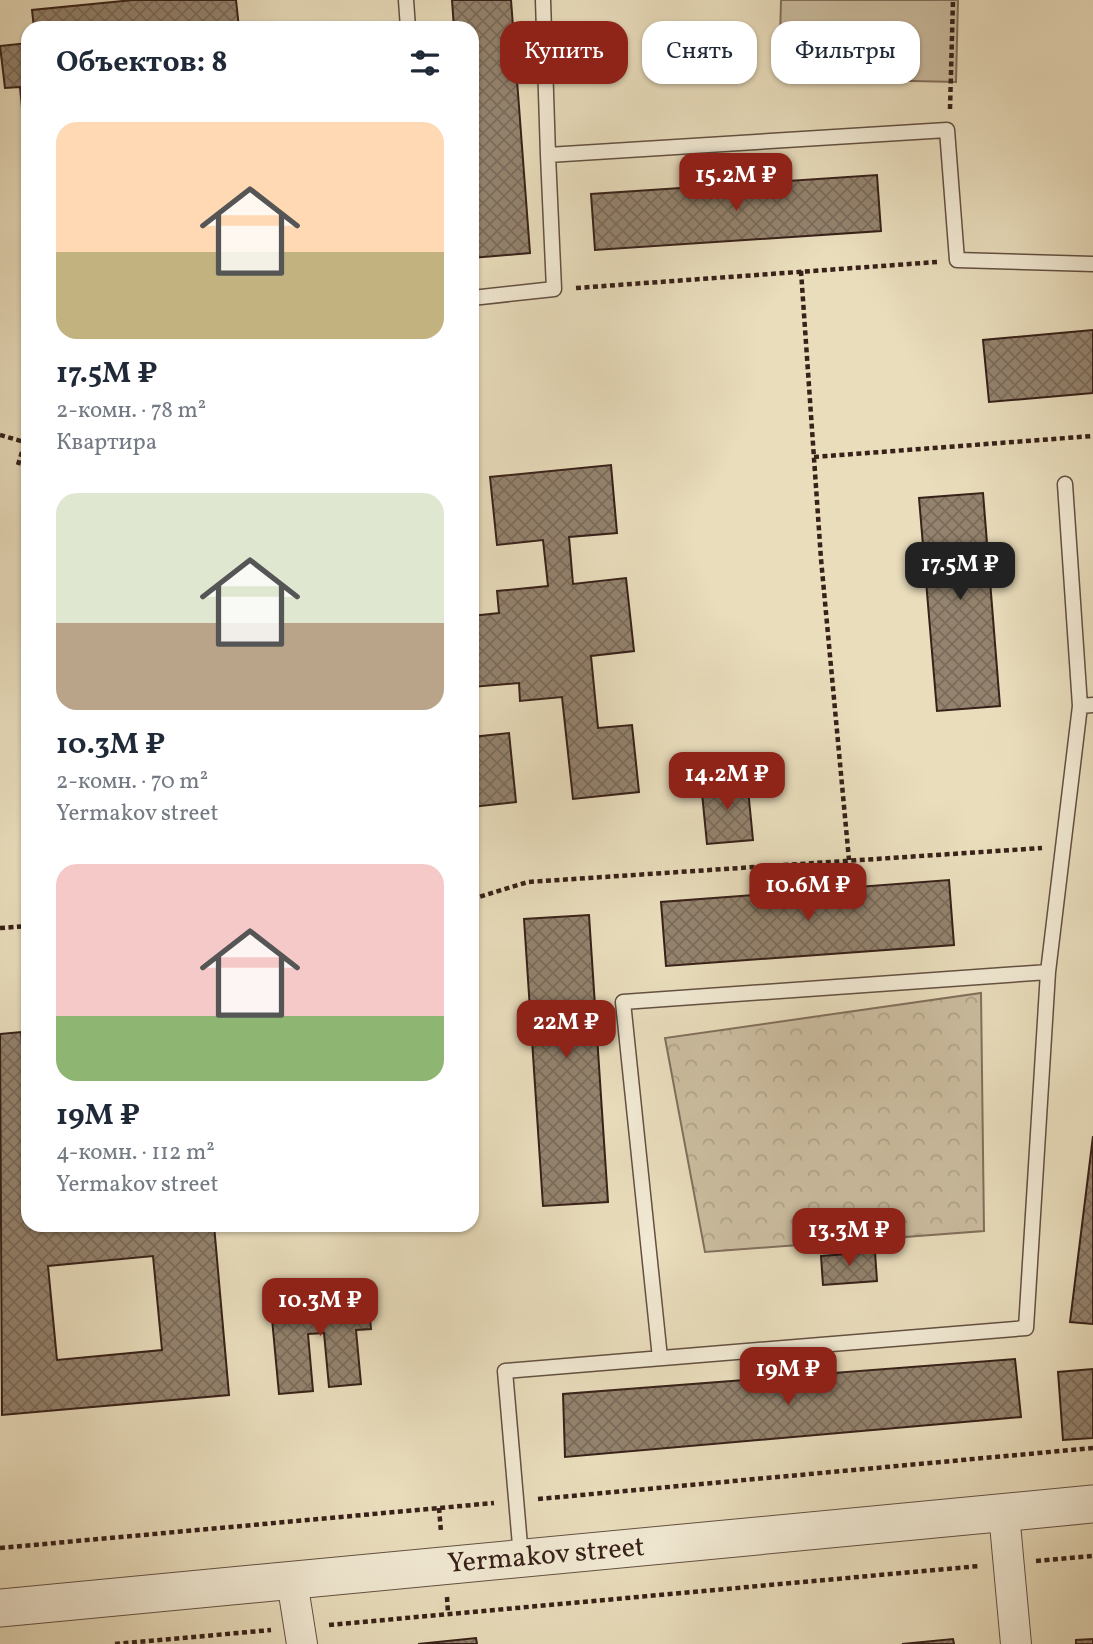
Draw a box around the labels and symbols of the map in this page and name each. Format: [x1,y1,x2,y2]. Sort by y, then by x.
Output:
pin: 15.2M ₽ [671,154,801,213]
pin: 17.5M ₽ [895,542,1025,602]
pin: 14.2M ₽ [662,752,792,812]
pin: 10.6M ₽ [743,864,873,923]
pin: 22M ₽ [517,1000,615,1060]
pin: 13.3M ₽ [784,1208,914,1268]
pin: 10.3M ₽ [255,1278,385,1338]
pin: 19M ₽ [739,1348,837,1407]
street label: Yermakov street [446,1528,646,1584]

